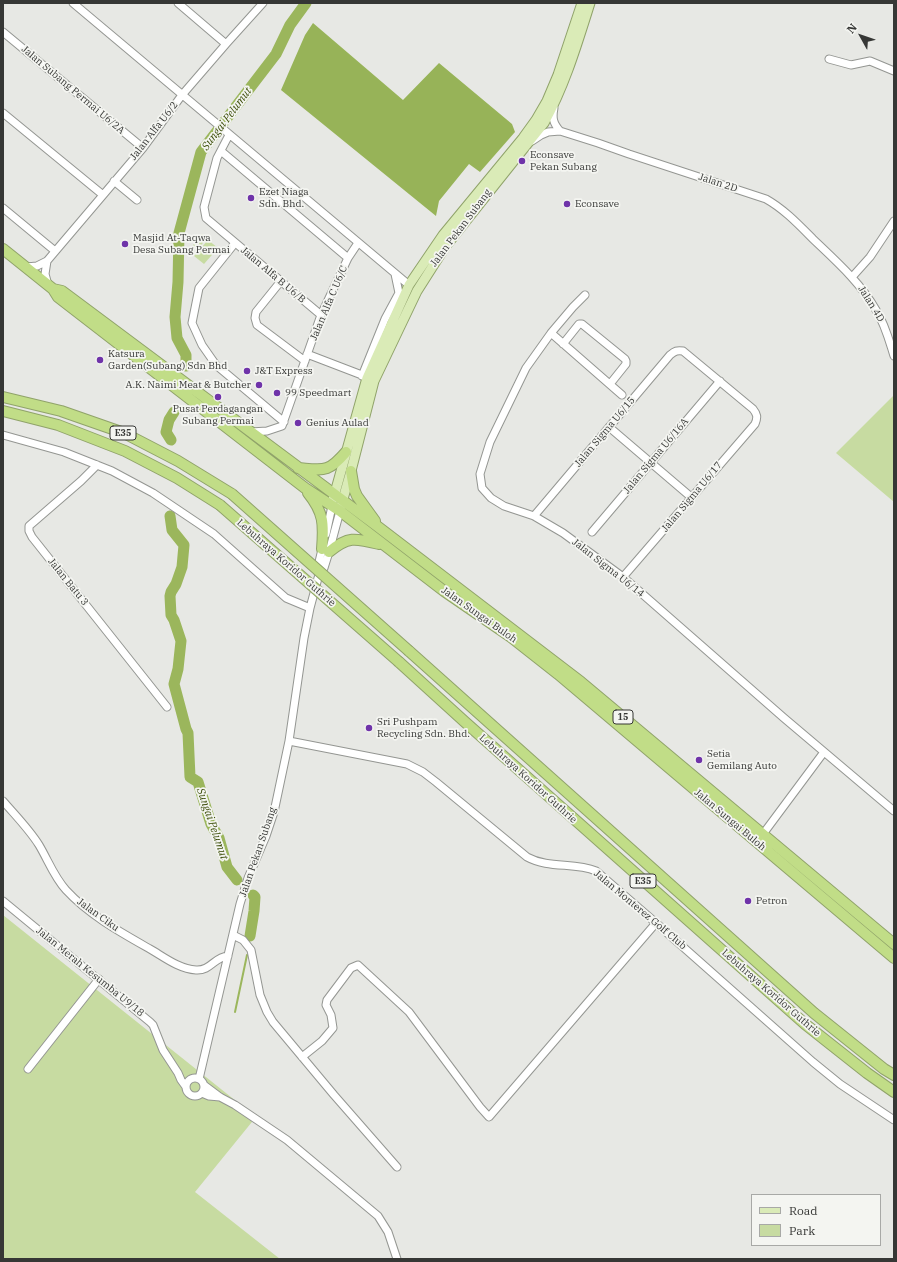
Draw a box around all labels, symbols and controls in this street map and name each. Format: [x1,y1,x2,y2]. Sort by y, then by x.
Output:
north arrow [841,16,881,56]
text: N [844,20,860,36]
street label: Jalan Subang Permai U6/2A [19,43,127,137]
water label: Sungai Pelumut [199,85,255,153]
street label: Jalan Alfa U6/2 [127,99,181,163]
place label: Econsave Pekan Subang [530,149,597,172]
marker: Econsave Pekan Subang [517,156,527,166]
street label: Jalan 2D [697,171,739,195]
place label: Ezet Niaga Sdn. Bhd. [259,186,309,210]
street label: Jalan Pekan Subang [428,187,494,269]
marker: Ezet Niaga Sdn. Bhd. [246,193,256,203]
place label: Econsave [575,198,619,210]
marker: Econsave [562,199,572,209]
place label: Masjid At-Taqwa Desa Subang Permai [133,232,230,256]
marker: Masjid At-Taqwa Desa Subang Permai [120,239,130,249]
street label: Jalan Alfa B U6/B [238,244,308,306]
street label: Jalan Alfa C U6/C [308,264,350,342]
street label: Jalan 4D [855,284,887,324]
place label: Katsura Garden(Subang) Sdn Bhd [108,348,227,372]
marker: Katsura Garden(Subang) Sdn Bhd [95,355,105,365]
place label: J&T Express [255,365,313,377]
marker: J&T Express [242,366,252,376]
place label: A.K. Naimi Meat & Butcher [125,379,251,391]
marker: A.K. Naimi Meat & Butcher [254,380,264,390]
place label: 99 Speedmart [285,387,351,399]
marker: 99 Speedmart [272,388,282,398]
marker: Pusat Perdagangan Subang Permai [213,392,223,402]
street label: Jalan Sigma U6/15 [572,394,638,470]
place label: Pusat Perdagangan Subang Permai [173,403,263,426]
street label: Jalan Sigma U6/16A [621,416,691,496]
place label: Genius Aulad [306,417,369,429]
marker: Genius Aulad [293,418,303,428]
road number: E35 [110,426,136,440]
street label: Jalan Sigma U6/17 [659,459,725,535]
street label: Lebuhraya Koridor Guthrie [234,517,338,609]
street label: Jalan Sigma U6/14 [570,536,646,600]
street label: Jalan Batu 3 [45,556,91,608]
street label: Jalan Sungai Buloh [439,584,519,646]
road number: 15 [613,710,633,724]
place label: Sri Pushpam Recycling Sdn. Bhd. [377,716,470,740]
marker: Sri Pushpam Recycling Sdn. Bhd. [364,723,374,733]
street label: Lebuhraya Koridor Guthrie [477,732,579,826]
place label: Setia Gemilang Auto [707,748,777,772]
marker: Setia Gemilang Auto [694,755,704,765]
water label: Sungai Pelumut [194,786,230,862]
street label: Jalan Sungai Buloh [692,787,768,853]
street label: Jalan Pekan Subang [237,806,279,898]
street label: Jalan Monterez Golf Club [591,868,689,952]
road number: E35 [630,874,656,888]
place label: Petron [756,895,787,907]
street label: Jalan Ciku [75,896,121,934]
marker: Petron [743,896,753,906]
street label: Jalan Merah Kesumba U9/18 [34,925,146,1019]
street label: Lebuhraya Koridor Guthrie [719,947,823,1039]
legend [751,1194,881,1246]
text: Road [789,1203,818,1218]
text: Park [789,1223,815,1238]

